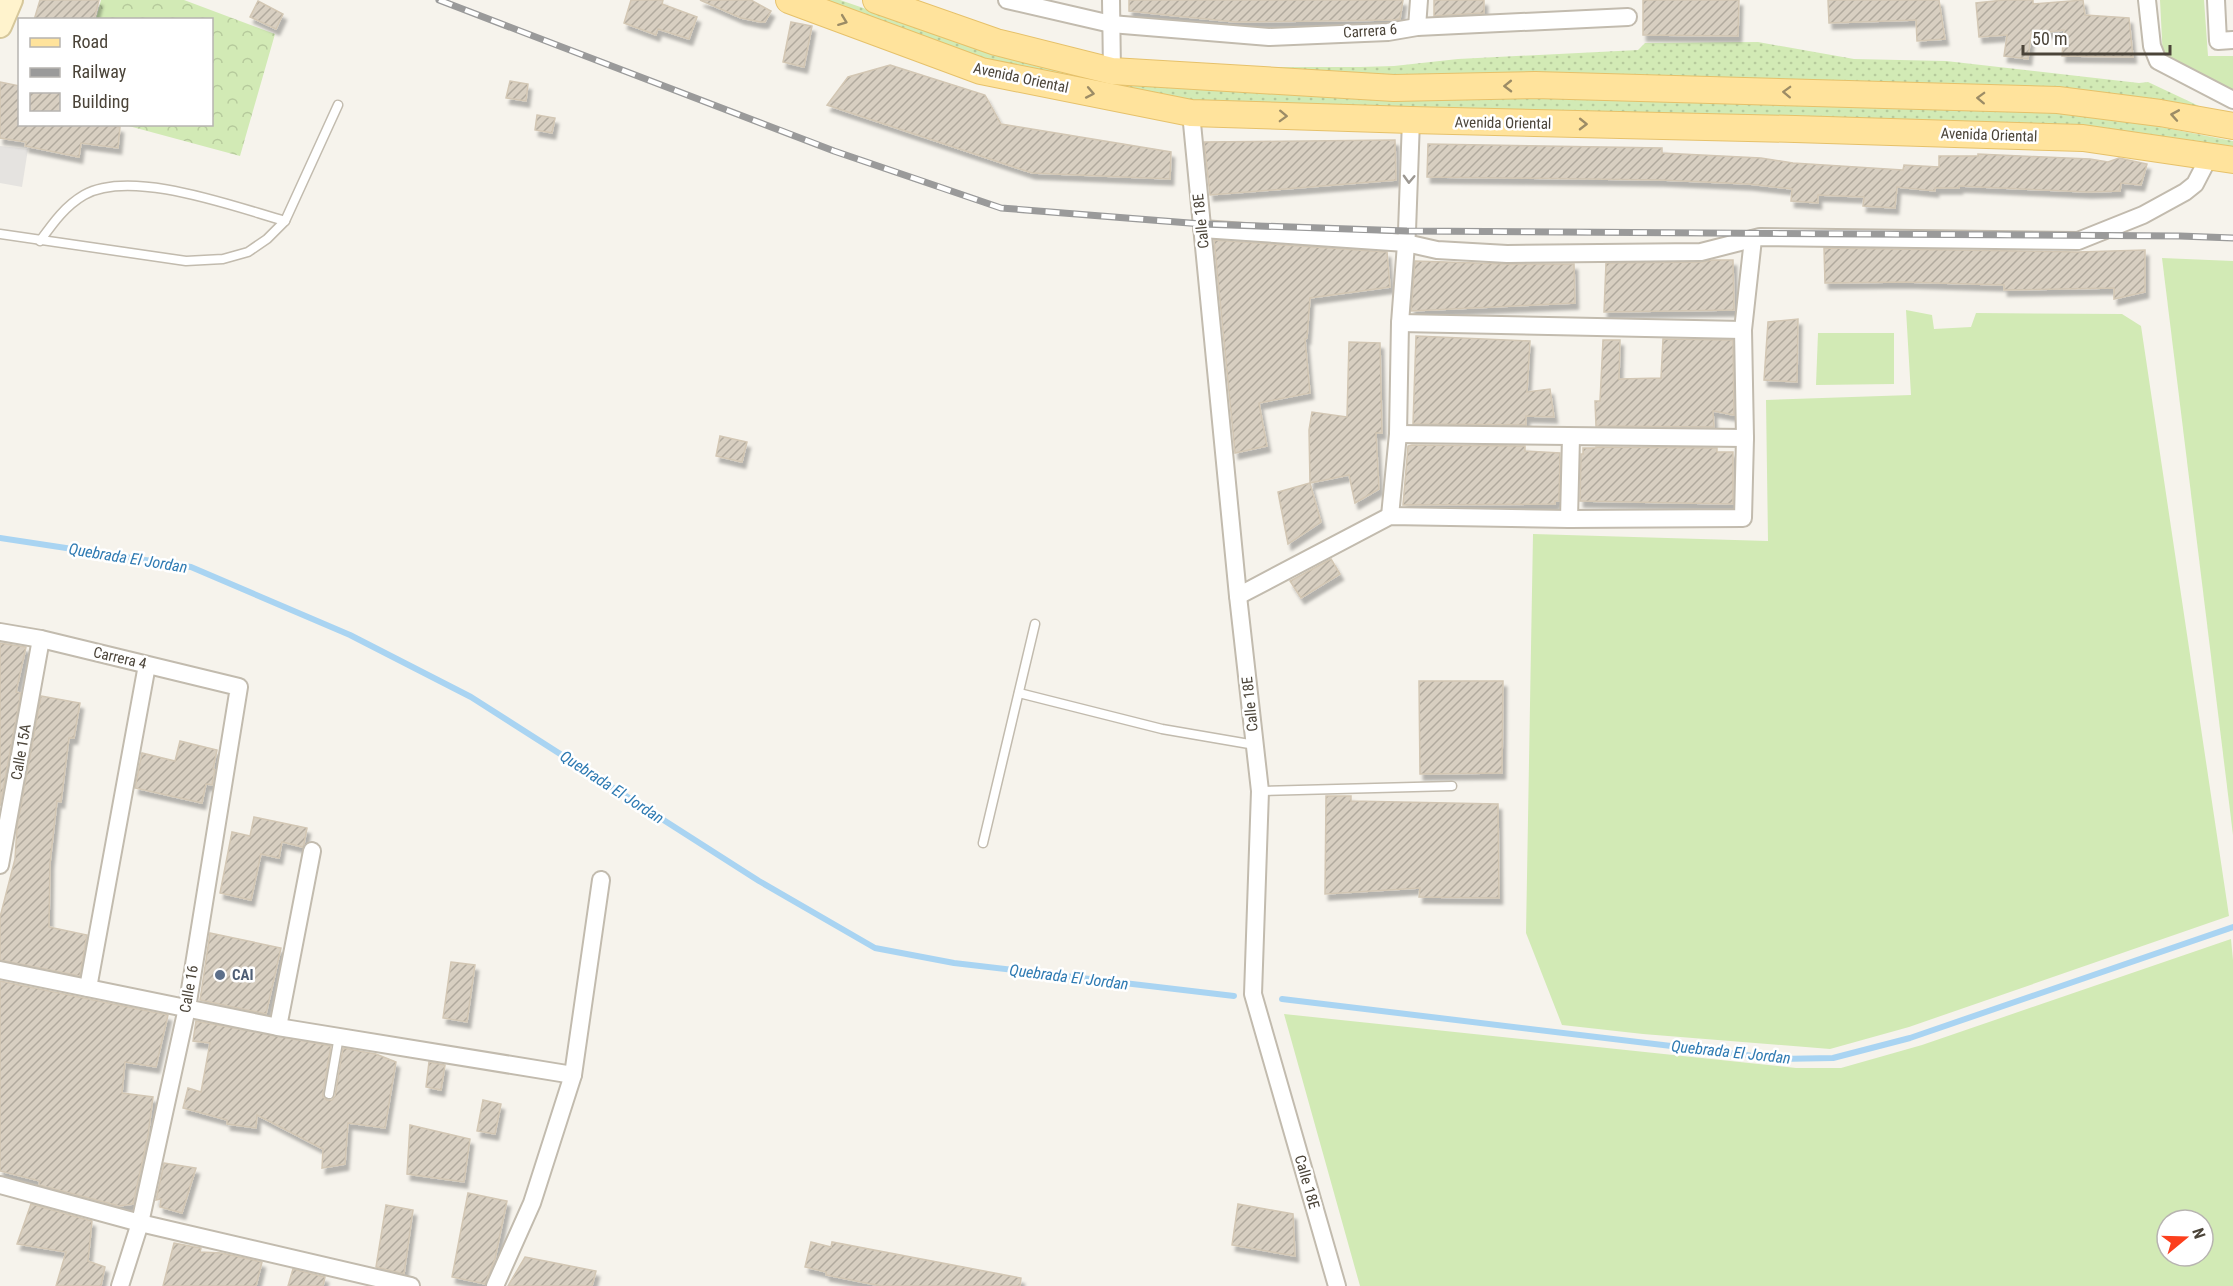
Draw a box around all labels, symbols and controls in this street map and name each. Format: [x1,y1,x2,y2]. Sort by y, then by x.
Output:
one-way arrow [838,13,848,26]
legend [18,18,213,126]
scale bar [2023,18,2170,56]
street label: Carrera 6 [1342,20,1398,42]
text: 50 m [2032,28,2067,49]
text: Road [72,31,108,52]
street label: Avenida Oriental [972,59,1070,97]
text: Railway [72,61,127,82]
one-way arrow [1503,80,1512,92]
one-way arrow [1782,85,1791,98]
one-way arrow [1085,86,1095,99]
text: Building [72,91,129,112]
one-way arrow [1977,92,1986,104]
one-way arrow [1279,110,1288,122]
one-way arrow [2171,110,2180,122]
street label: Avenida Oriental [1454,113,1552,133]
one-way arrow [1579,118,1588,131]
street label: Avenida Oriental [1940,124,2038,146]
one-way arrow [1402,174,1415,183]
street label: Calle 18E [1189,193,1213,249]
water label: Quebrada El Jordan [67,539,189,577]
street label: Carrera 4 [92,643,148,673]
street label: Calle 18E [1238,676,1262,732]
street label: Calle 15A [7,722,35,781]
water label: Quebrada El Jordan [557,746,667,828]
water label: Quebrada El Jordan [1008,960,1130,994]
street label: Calle 16 [176,964,202,1014]
place label: CAI [232,966,254,984]
marker: CAI [213,968,227,982]
water label: Quebrada El Jordan [1670,1036,1792,1068]
street label: Calle 18E [1291,1153,1323,1211]
north arrow [2155,1208,2215,1268]
text: N [2188,1226,2209,1241]

